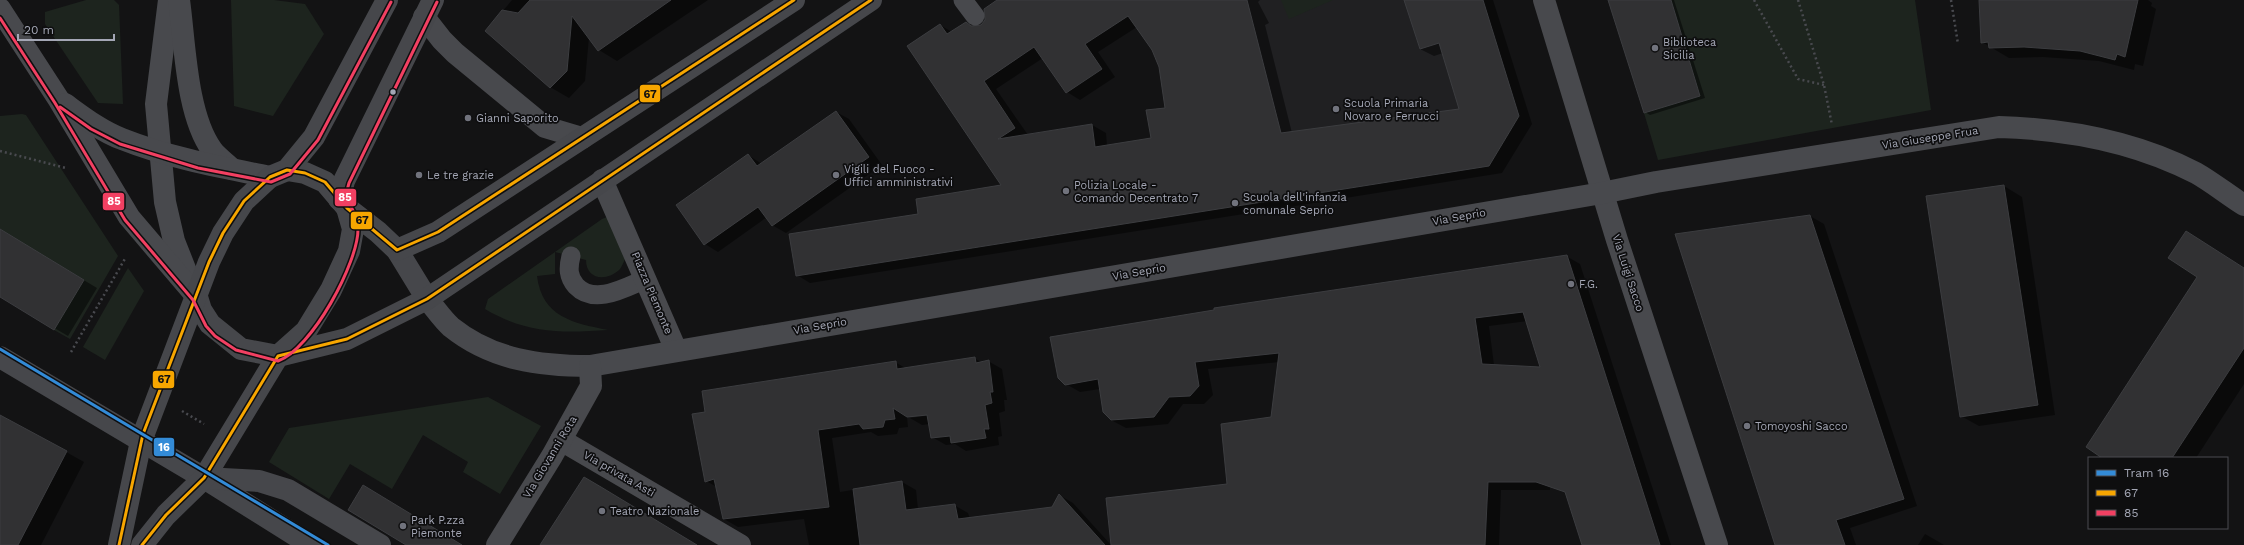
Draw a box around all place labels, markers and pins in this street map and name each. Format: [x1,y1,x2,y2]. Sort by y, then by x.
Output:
place label: Biblioteca Sicilia [1663,36,1716,62]
marker: Biblioteca Sicilia [1650,43,1660,53]
unlabelled marker [388,87,398,97]
place label: Scuola Primaria Novaro e Ferrucci [1344,97,1439,123]
marker: Scuola Primaria Novaro e Ferrucci [1331,104,1341,114]
place label: Gianni Saporito [476,112,559,125]
marker: Gianni Saporito [463,113,473,123]
place label: Vigili del Fuoco - Uffici amministrativi [844,163,953,189]
place label: Le tre grazie [427,169,494,182]
marker: Le tre grazie [414,170,424,180]
marker: Vigili del Fuoco - Uffici amministrativi [831,170,841,180]
place label: Polizia Locale - Comando Decentrato 7 [1074,179,1198,205]
marker: Polizia Locale - Comando Decentrato 7 [1061,186,1071,196]
place label: Scuola dell'infanzia comunale Seprio [1243,191,1347,217]
marker: Scuola dell'infanzia comunale Seprio [1230,198,1240,208]
place label: F.G. [1579,278,1598,291]
marker: F.G. [1566,279,1576,289]
place label: Tomoyoshi Sacco [1755,420,1848,433]
marker: Tomoyoshi Sacco [1742,421,1752,431]
place label: Teatro Nazionale [610,505,699,518]
marker: Teatro Nazionale [597,506,607,516]
place label: Park P.zza Piemonte [411,514,464,540]
marker: Park P.zza Piemonte [398,521,408,531]

